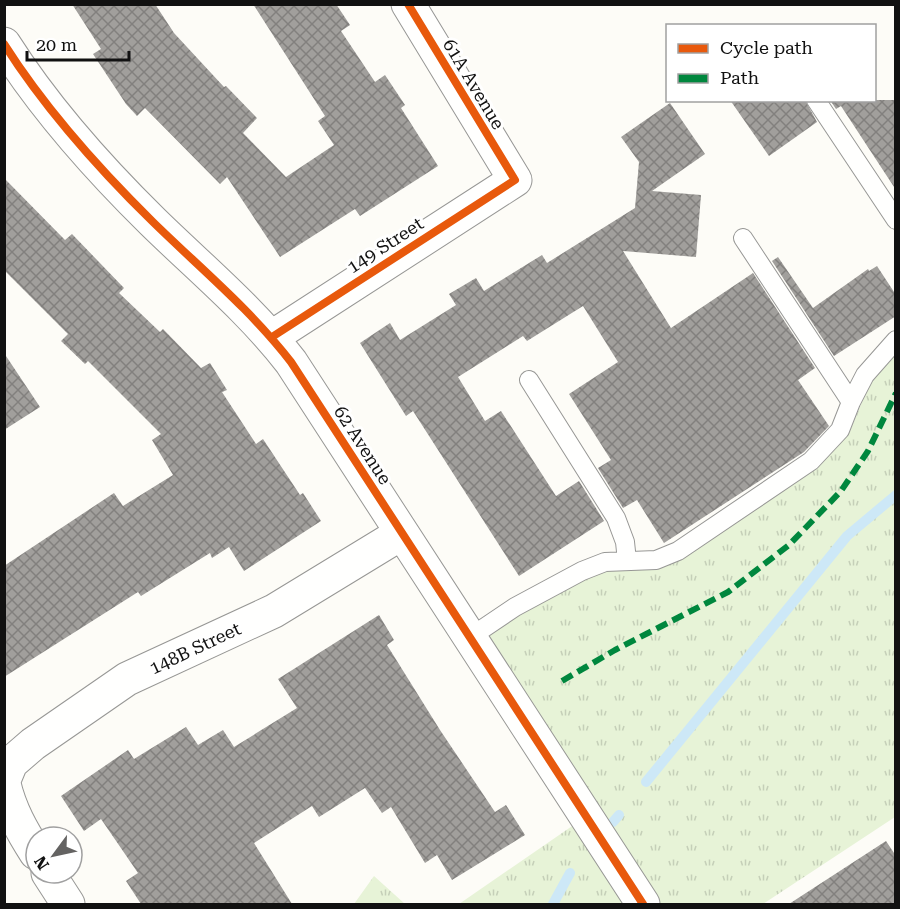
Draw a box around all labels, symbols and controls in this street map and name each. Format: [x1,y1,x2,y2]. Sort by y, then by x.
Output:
scale bar [27,24,129,62]
legend [666,24,876,102]
text: 20 m [36,34,77,55]
street label: 61A Avenue [439,35,509,133]
text: Cycle path [720,37,813,58]
text: Path [720,67,759,88]
street label: 149 Street [343,213,427,277]
street label: 62 Avenue [330,402,396,488]
street label: 148B Street [146,618,244,678]
north arrow [24,825,84,885]
text: N [31,853,53,873]

